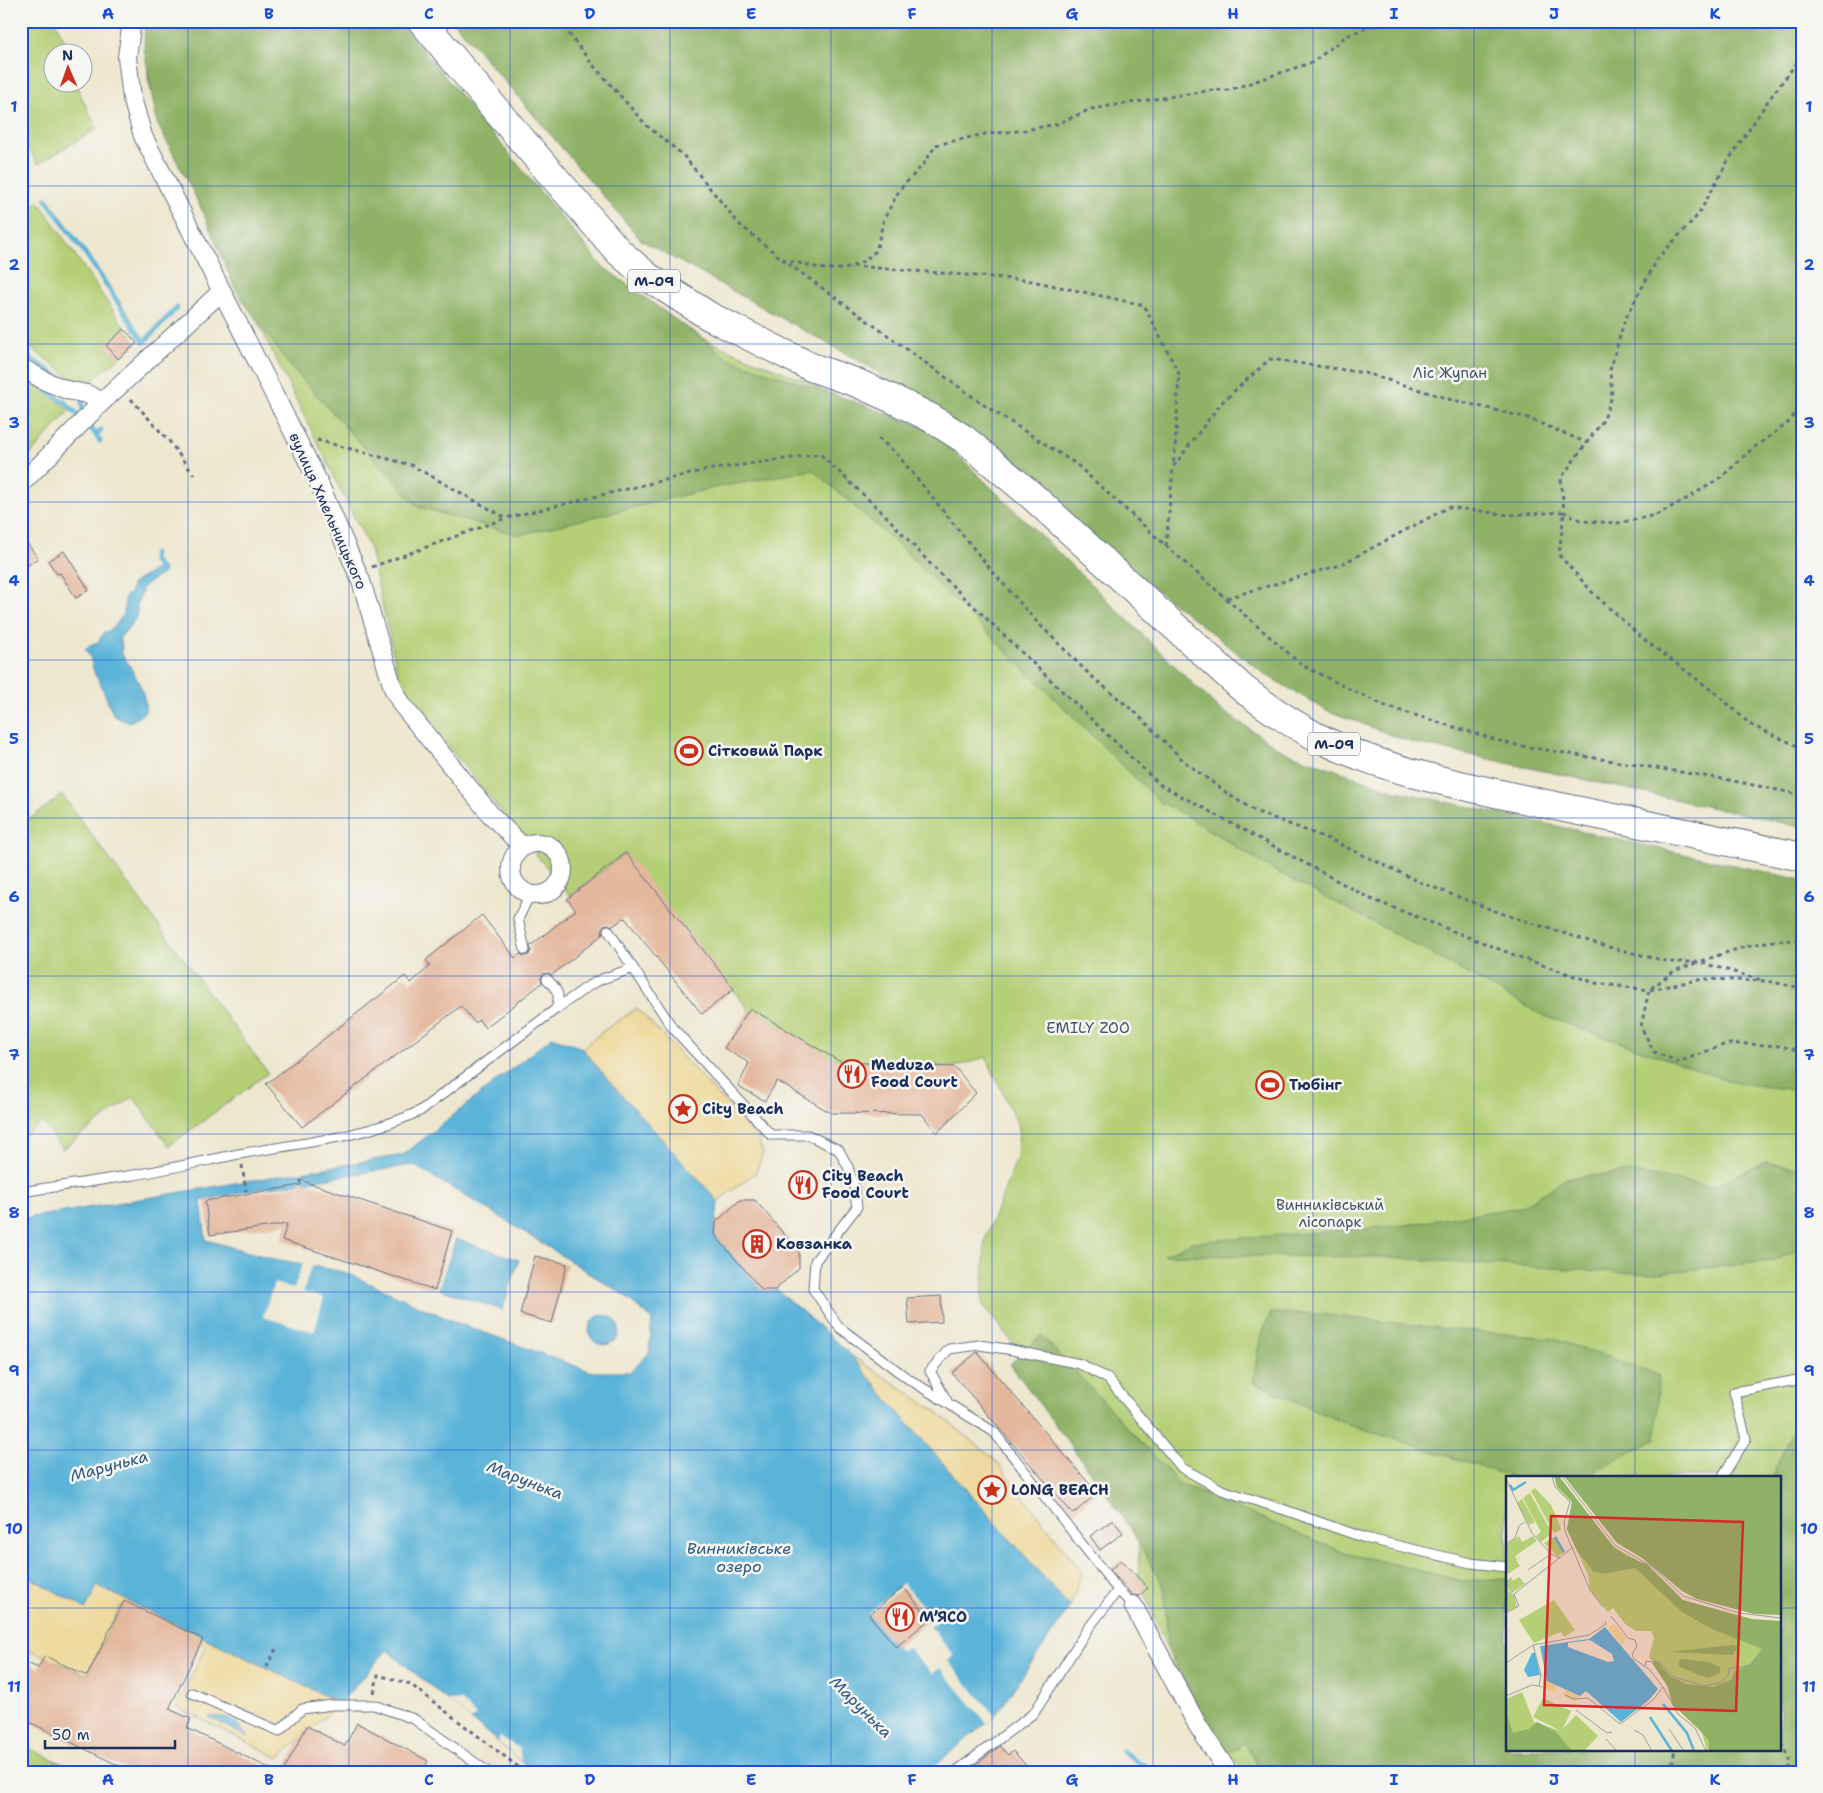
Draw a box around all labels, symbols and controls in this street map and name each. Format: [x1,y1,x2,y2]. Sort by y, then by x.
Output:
text: A [102,3,114,24]
text: B [264,3,274,24]
text: C [424,3,434,24]
text: D [584,3,596,24]
text: E [746,3,756,24]
text: F [907,3,917,24]
text: G [1066,3,1079,24]
text: H [1227,3,1239,24]
text: I [1390,3,1399,24]
text: J [1549,3,1559,24]
text: K [1710,3,1721,24]
north arrow [42,42,92,92]
text: N [62,46,73,64]
text: 1 [10,96,18,117]
text: 1 [1805,96,1813,117]
text: 2 [8,254,20,275]
text: 2 [1803,254,1815,275]
road number: М-09 [628,270,680,292]
park label: Ліс Жупан [1413,363,1487,383]
text: 3 [8,412,20,433]
text: 3 [1803,412,1815,433]
street label: вулиця Хмельницького [284,429,372,593]
text: 4 [8,570,20,591]
text: 4 [1803,570,1815,591]
text: 5 [9,728,19,749]
text: 5 [1804,728,1814,749]
road number: М-09 [1308,732,1360,756]
sports icon: Сітковий Парк [674,736,704,766]
place label: Сітковий Парк [708,741,823,761]
text: 6 [8,886,20,907]
text: 6 [1803,886,1815,907]
park label: EMILY ZOO [1046,1018,1130,1038]
text: 7 [8,1044,20,1065]
text: 7 [1803,1044,1815,1065]
place label: Meduza Food Court [871,1055,958,1092]
restaurant icon: Meduza Food Court [837,1059,867,1089]
sports icon: Тюбінг [1255,1070,1285,1100]
place label: Тюбінг [1289,1075,1342,1095]
place icon: City Beach [668,1094,698,1124]
place label: City Beach [702,1099,784,1119]
place label: City Beach Food Court [822,1166,909,1203]
restaurant icon: City Beach Food Court [788,1170,818,1200]
park label: Винниківський лісопарк [1276,1195,1384,1232]
text: 8 [8,1202,20,1223]
text: 8 [1803,1202,1815,1223]
building icon: Ковзанка [742,1229,772,1259]
place label: Ковзанка [776,1234,853,1254]
text: 9 [8,1360,20,1381]
text: 9 [1803,1360,1815,1381]
water label: Марунька [68,1446,150,1486]
water label: Марунька [484,1456,566,1504]
place icon: LONG BEACH [977,1475,1007,1505]
inset map [1506,1476,1780,1750]
place label: LONG BEACH [1011,1480,1109,1500]
text: 10 [5,1518,23,1539]
text: 10 [1800,1518,1818,1539]
water label: Винниківське озеро [687,1538,791,1577]
restaurant icon: М’ЯСО [885,1602,915,1632]
place label: М’ЯСО [919,1607,967,1627]
water label: Марунька [825,1671,897,1743]
text: 11 [7,1676,21,1697]
text: 11 [1802,1676,1816,1697]
scale bar [45,1718,175,1750]
text: 50 m [52,1725,90,1745]
text: A [102,1769,114,1790]
text: B [264,1769,274,1790]
text: C [424,1769,434,1790]
text: D [584,1769,596,1790]
text: E [746,1769,756,1790]
text: F [907,1769,917,1790]
text: G [1066,1769,1079,1790]
text: H [1227,1769,1239,1790]
text: I [1390,1769,1399,1790]
text: J [1549,1769,1559,1790]
text: K [1710,1769,1721,1790]

